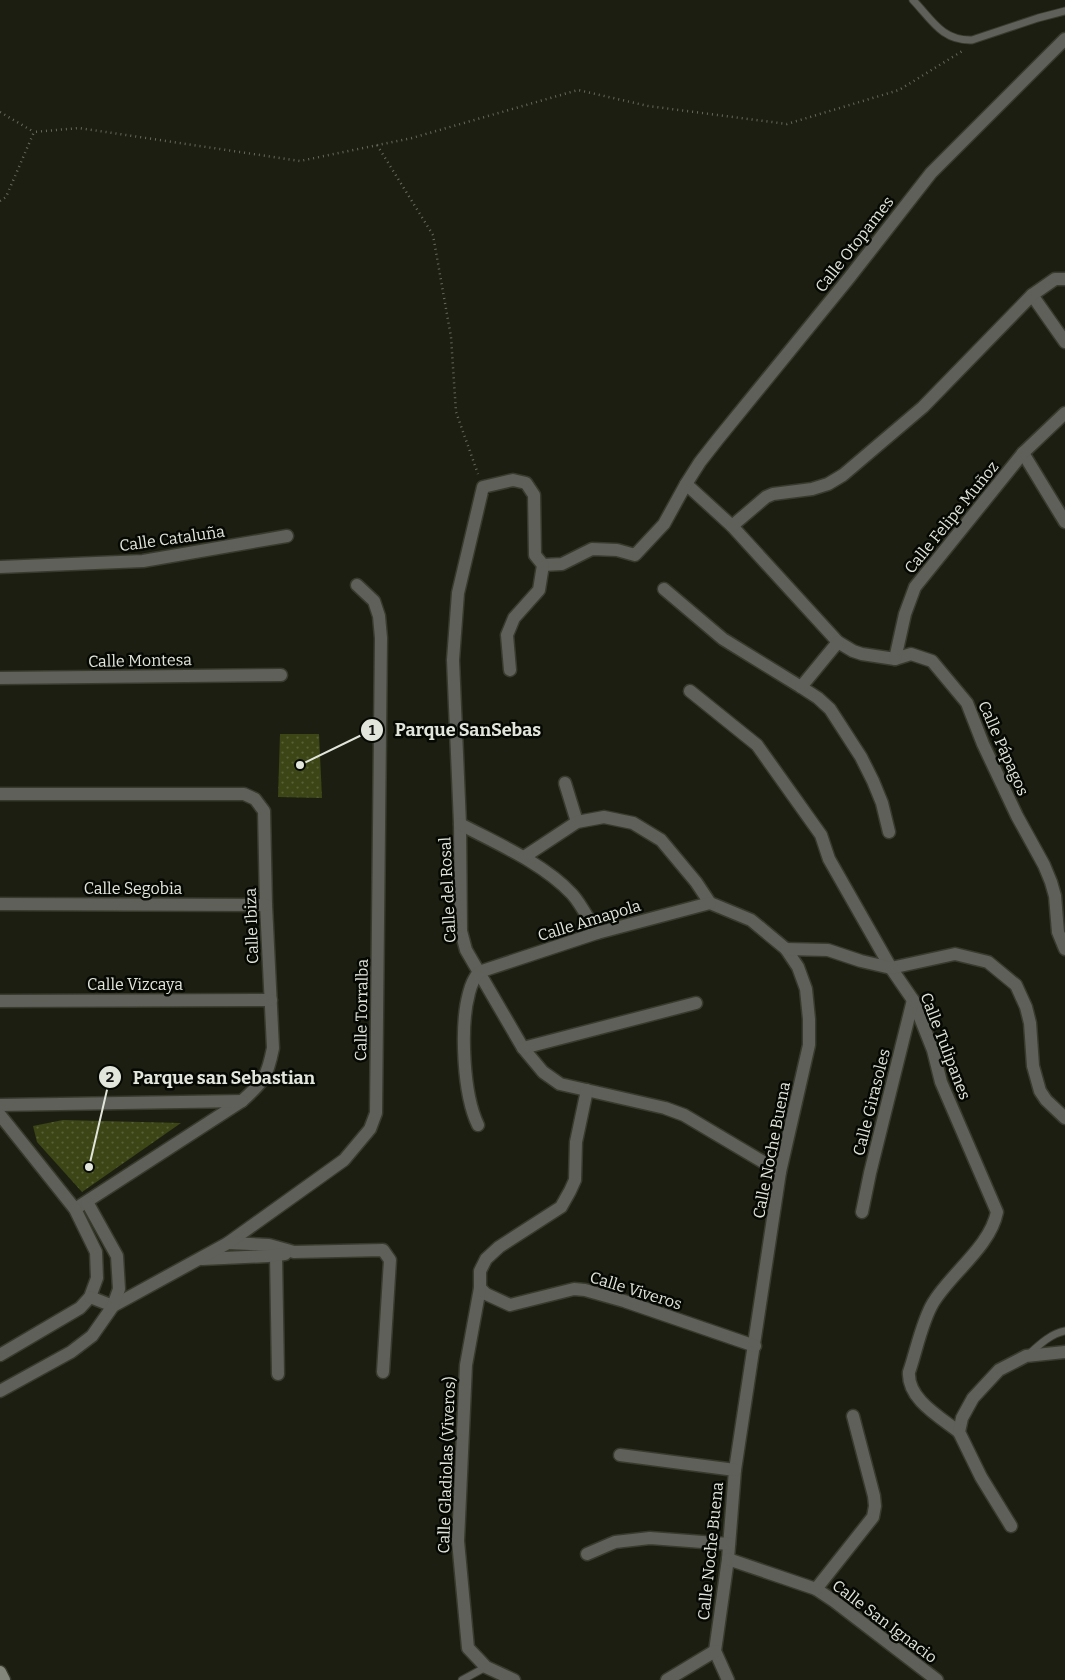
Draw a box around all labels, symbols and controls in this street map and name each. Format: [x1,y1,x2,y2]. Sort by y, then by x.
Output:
street label: Calle Otopames [811,193,898,296]
street label: Calle Felipe Muñoz [900,457,1003,577]
street label: Calle Cataluña [118,522,226,555]
street label: Calle Montesa [88,650,192,671]
street label: Calle Pápagos [974,698,1033,799]
callout: Parque SanSebas [360,713,551,746]
text: Parque SanSebas [395,719,541,741]
text: 1 [369,721,376,739]
street label: Calle del Rosal [435,836,460,944]
street label: Calle Segobia [84,879,183,898]
street label: Calle Ibiza [241,887,262,964]
street label: Calle Amapola [535,896,643,945]
street label: Calle Torralba [351,958,372,1061]
street label: Calle Vizcaya [87,975,183,994]
street label: Calle Tulipanes [916,990,975,1102]
street label: Calle Girasoles [849,1047,894,1158]
callout: Parque san Sebastian [97,1061,325,1094]
text: Parque san Sebastian [133,1067,316,1089]
text: 2 [106,1068,114,1086]
street label: Calle Noche Buena [749,1080,794,1220]
street label: Calle Viveros [588,1267,684,1313]
street label: Calle Gladiolas (Viveros) [434,1376,459,1554]
street label: Calle Noche Buena [694,1481,727,1621]
street label: Calle San Ignacio [829,1576,941,1667]

